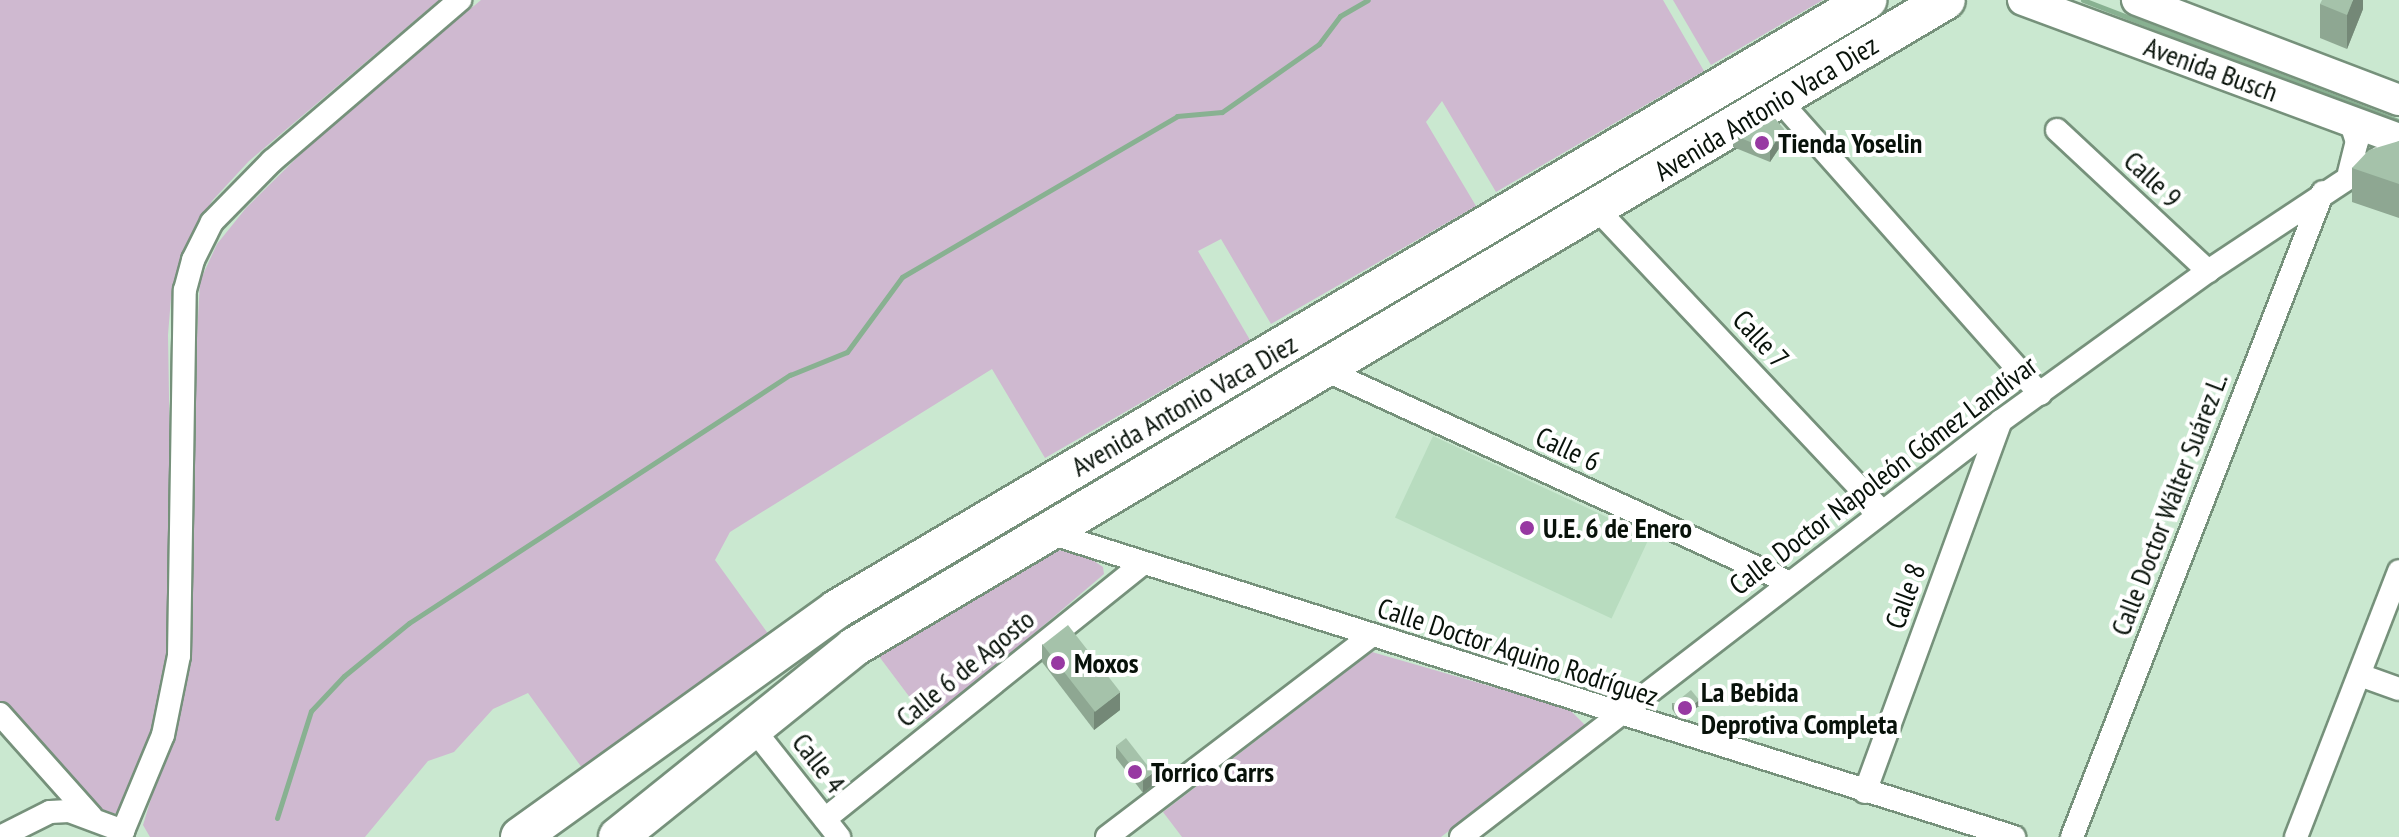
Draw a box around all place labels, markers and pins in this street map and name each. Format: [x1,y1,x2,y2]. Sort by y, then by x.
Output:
place label: Tienda Yoselin [1778,126,1923,160]
marker: Tienda Yoselin [1753,134,1771,152]
place label: U.E. 6 de Enero [1543,511,1694,545]
marker: U.E. 6 de Enero [1518,519,1536,537]
place label: Moxos [1074,646,1138,680]
marker: Moxos [1049,654,1067,672]
place label: La Bebida Deprotiva Completa [1701,675,1898,741]
marker: La Bebida Deprotiva Completa [1676,699,1694,717]
place label: Torrico Carrs [1151,755,1274,789]
marker: Torrico Carrs [1126,763,1144,781]

